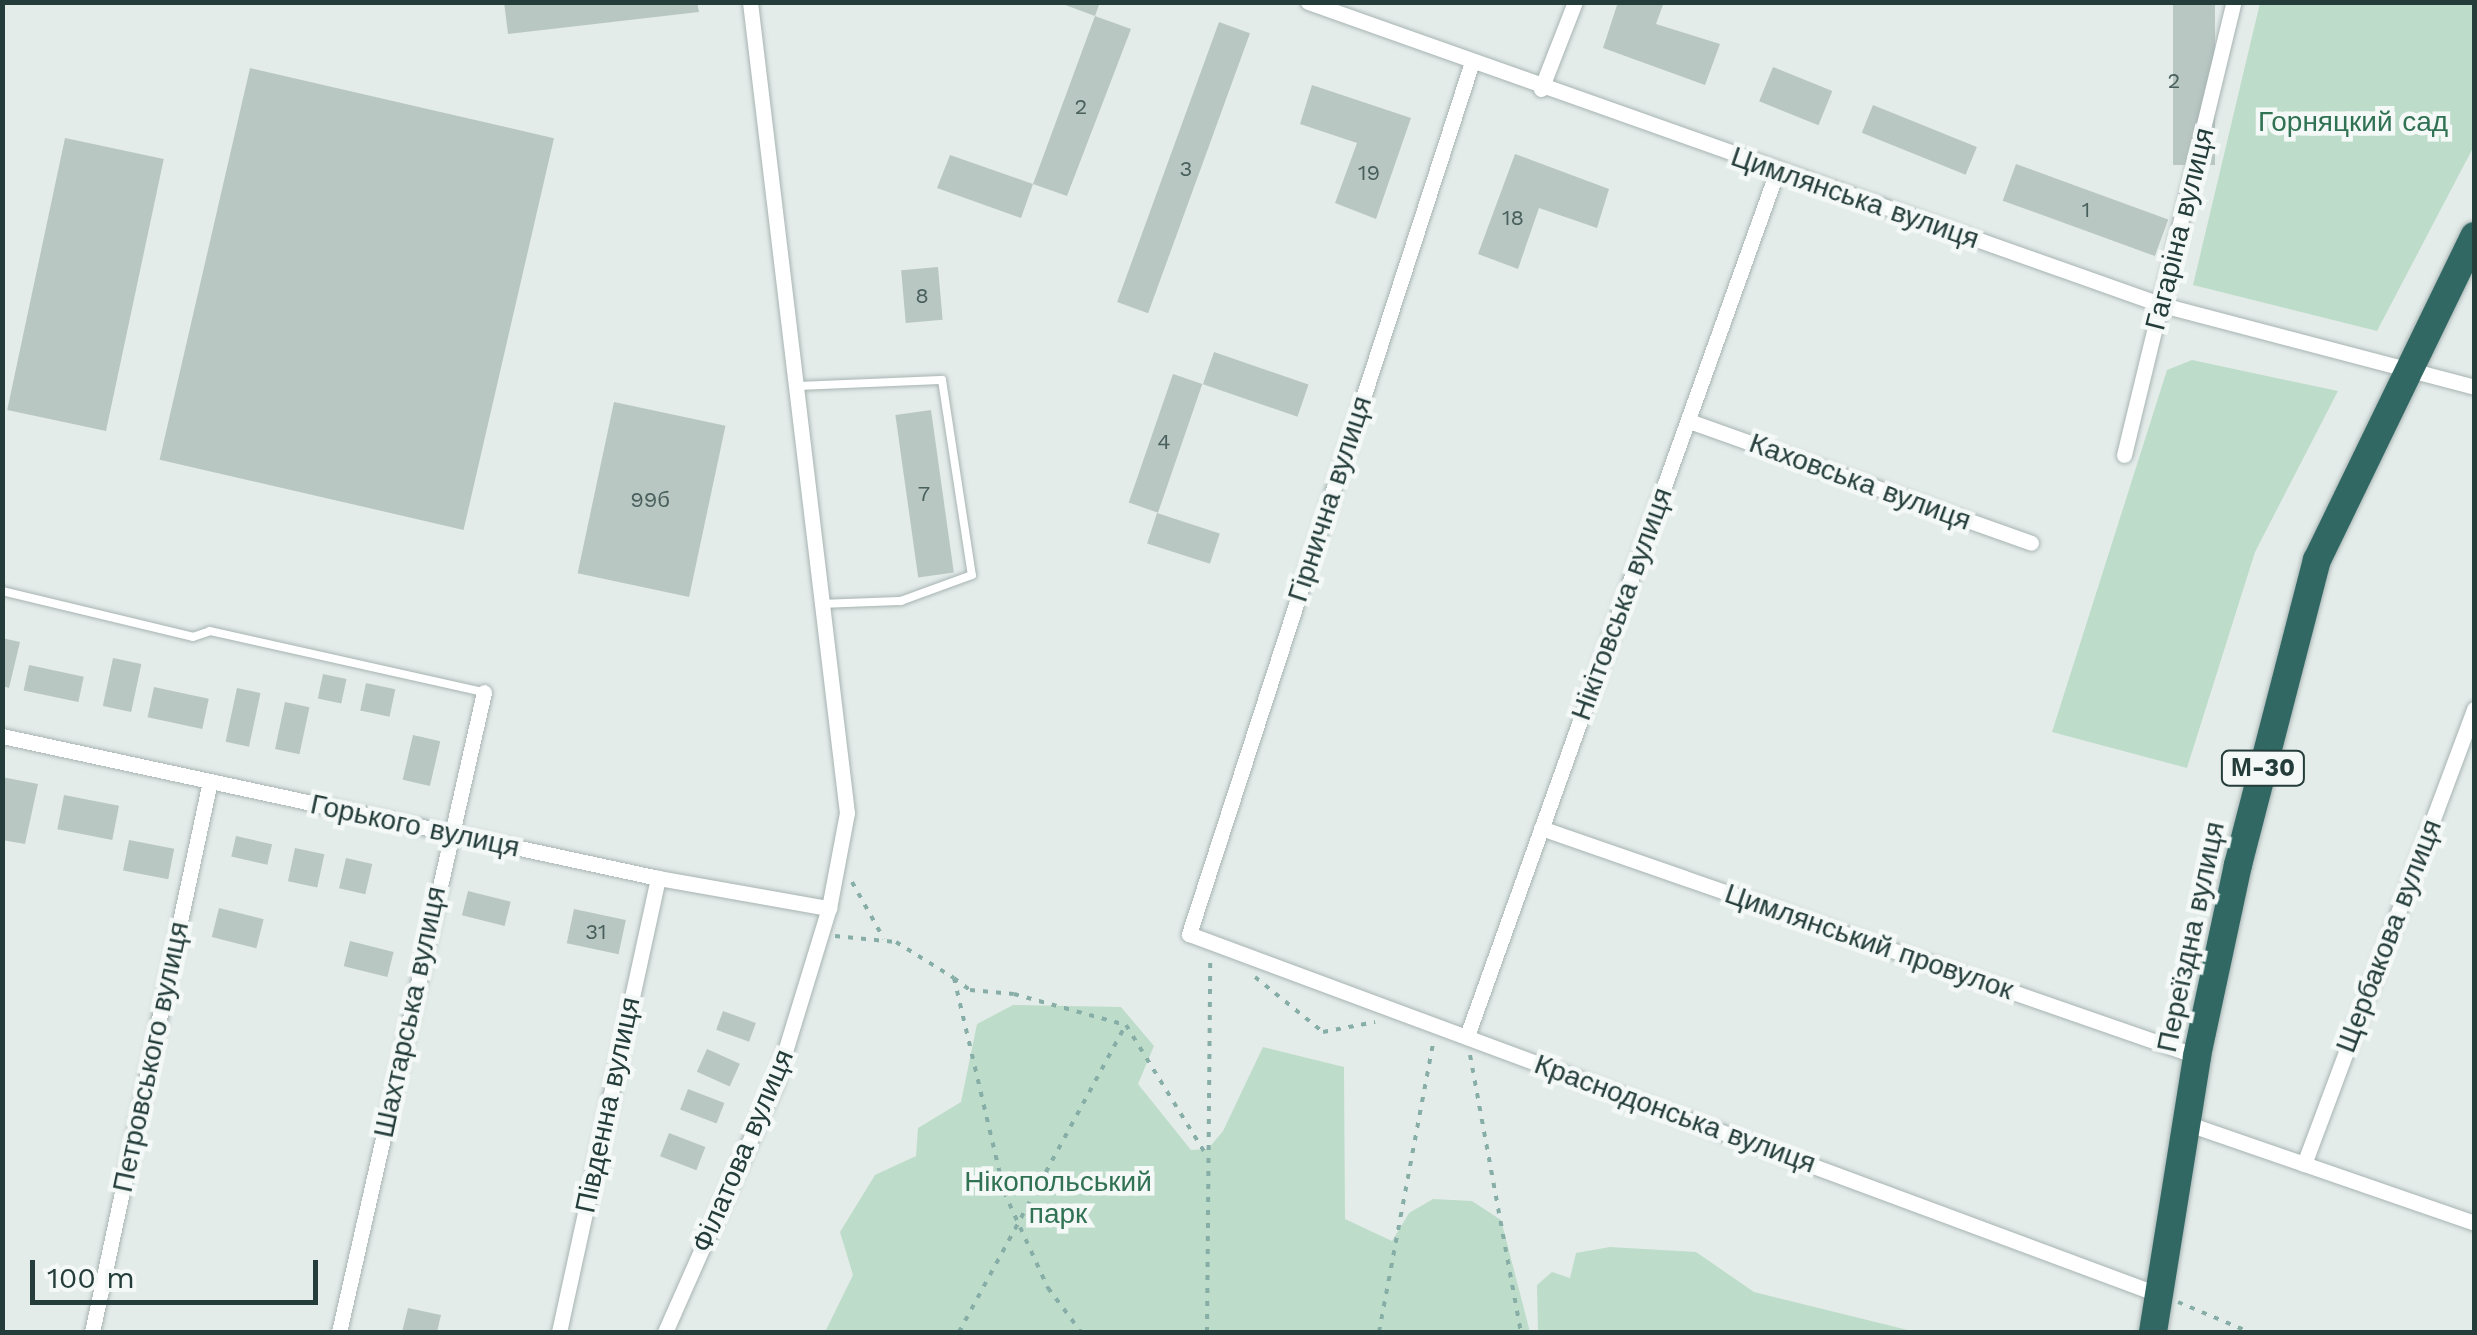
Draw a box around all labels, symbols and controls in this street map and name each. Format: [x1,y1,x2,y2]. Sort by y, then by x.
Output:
house number: 2 [2168,68,2180,94]
house number: 2 [1075,94,1087,120]
park label: Горняцкий сад [2258,105,2448,139]
street label: Гагаріна вулиця [2139,124,2221,334]
street label: Цимлянська вулиця [1727,140,1983,256]
house number: 3 [1180,156,1192,182]
house number: 19 [1358,160,1380,186]
house number: 1 [2082,197,2090,223]
house number: 18 [1502,205,1524,231]
house number: 8 [915,283,929,309]
street label: Гірнична вулиця [1281,392,1379,606]
street label: Каховська вулиця [1745,426,1975,538]
house number: 4 [1157,429,1171,455]
house number: 7 [918,481,930,507]
street label: Нікітовська вулиця [1564,483,1680,725]
house number: 99б [630,487,670,513]
road number: М-30 [2220,748,2306,788]
street label: Горького вулиця [307,787,523,865]
street label: Щербакова вулиця [2329,815,2449,1057]
street label: Переїздна вулиця [2150,819,2232,1055]
street label: Цимлянський провулок [1720,877,2018,1007]
street label: Шахтарська вулиця [367,883,453,1141]
street label: Петровського вулиця [106,919,196,1195]
house number: 31 [585,919,607,945]
street label: Південна вулиця [569,994,647,1216]
street label: Філатова вулиця [685,1044,801,1258]
street label: Краснодонська вулиця [1530,1047,1820,1181]
park label: Нікопольський парк [964,1165,1152,1231]
scale bar [35,1240,322,1302]
text: 100 m [47,1260,135,1295]

